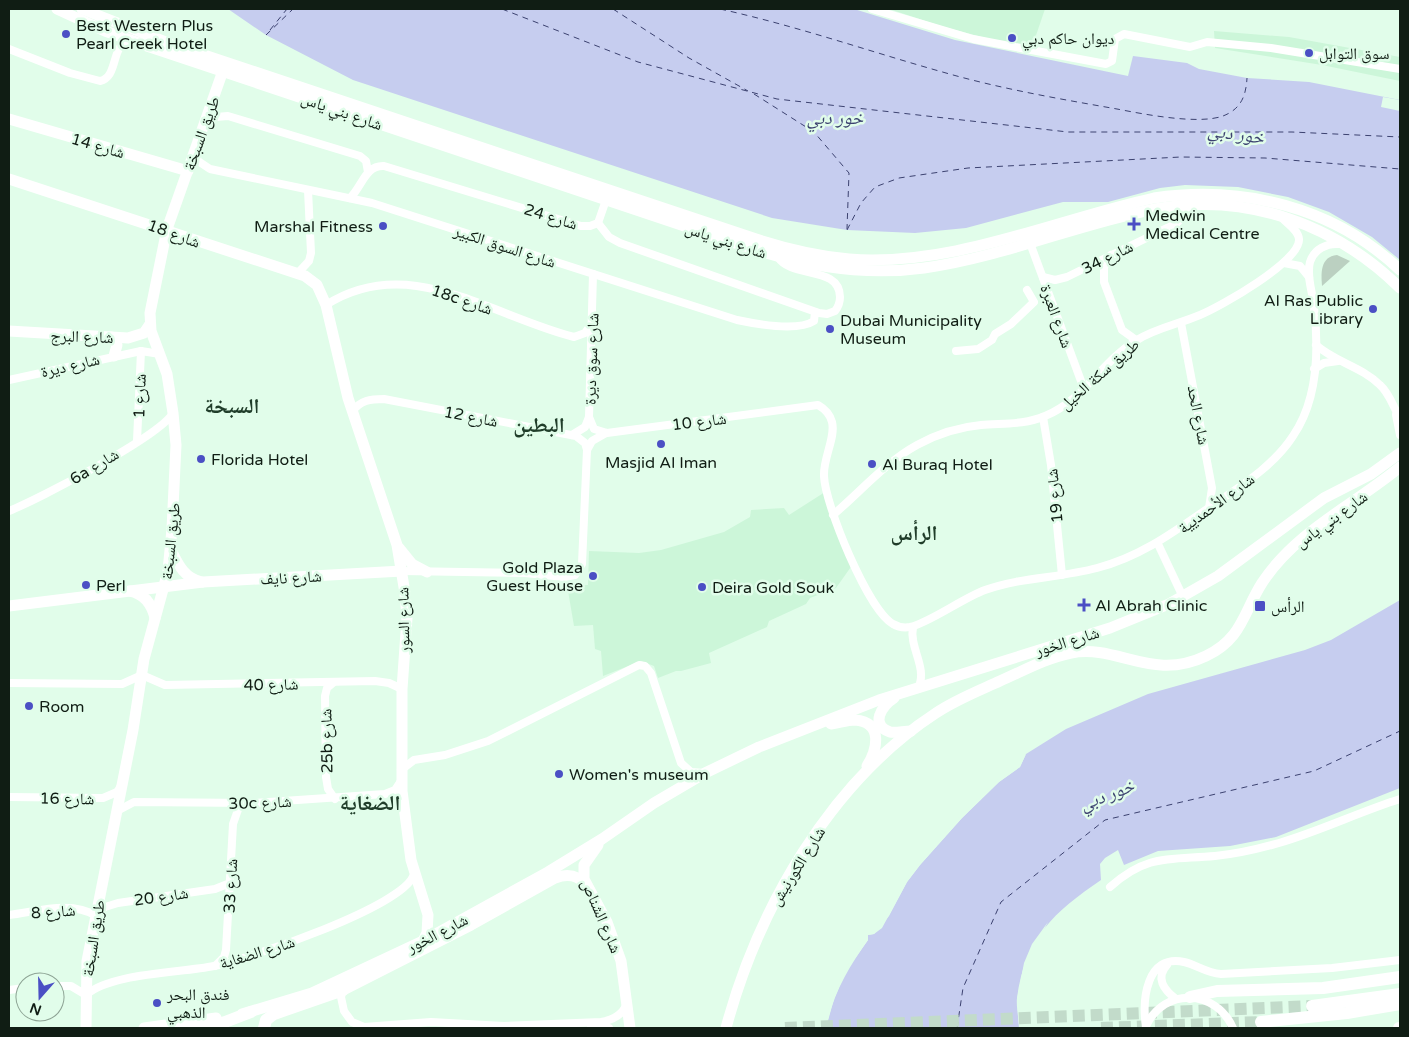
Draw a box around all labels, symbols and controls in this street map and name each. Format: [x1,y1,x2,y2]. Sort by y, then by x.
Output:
place label: Best Western Plus Pearl Creek Hotel [76,16,213,54]
marker: Best Western Plus Pearl Creek Hotel [60,28,72,40]
place label: ديوان حاكم دبي [1022,29,1114,51]
marker: ديوان حاكم دبي [1006,32,1018,44]
place label: سوق التوابل [1319,44,1390,64]
marker: سوق التوابل [1303,47,1315,59]
street label: شارع بني ياس [298,89,385,137]
street label: طريق السبخة [179,94,225,173]
water label: خور دبي [807,107,864,133]
water label: خور دبي [1206,119,1266,152]
street label: شارع 14 [69,129,127,163]
street label: شارع 24 [522,199,580,235]
place label: Medwin Medical Centre [1145,206,1260,244]
street label: شارع 18 [145,215,203,253]
place label: Marshal Fitness [254,217,373,237]
marker: Medwin Medical Centre [1127,217,1141,231]
street label: شارع بني ياس [682,218,769,265]
marker: Marshal Fitness [377,220,389,232]
street label: شارع السوق الكبير [450,221,558,273]
street label: شارع 34 [1078,237,1136,279]
street label: 18c شارع [429,280,495,320]
street label: شارع العبرة [1035,282,1077,351]
place label: Al Ras Public Library [1264,291,1363,329]
marker: Al Ras Public Library [1367,303,1379,315]
place label: Dubai Municipality Museum [840,311,982,349]
street label: شارع سوق ديرة [580,313,604,405]
marker: Dubai Municipality Museum [824,323,836,335]
street label: شارع البرج [50,326,114,348]
street label: طريق سكة الخيل [1056,335,1144,415]
street label: شارع ديرة [39,350,102,382]
street label: شارع 1 [129,373,151,419]
street label: شارع الحد [1182,384,1214,447]
district label: السبخة [205,394,259,419]
street label: شارع 12 [442,402,500,432]
street label: شارع 10 [671,409,727,435]
district label: البطين [513,413,565,438]
marker: Masjid Al Iman [655,438,667,450]
street label: 6a شارع [66,444,123,489]
place label: Florida Hotel [211,450,308,470]
marker: Florida Hotel [195,453,207,465]
place label: Masjid Al Iman [605,453,717,473]
place label: Al Buraq Hotel [882,455,993,475]
marker: Al Buraq Hotel [866,458,878,470]
street label: شارع 19 [1042,468,1068,524]
street label: شارع الأحمديية [1174,469,1259,538]
street label: شارع بني ياس [1292,487,1373,554]
street label: طريق السبخة [157,502,185,581]
district label: الرأس [890,519,938,546]
place label: Gold Plaza Guest House [486,558,583,596]
street label: شارع نايف [260,566,322,590]
marker: Gold Plaza Guest House [587,570,599,582]
place label: Perl [96,576,126,596]
place label: Deira Gold Souk [712,578,834,598]
marker: Perl [80,579,92,591]
marker: Deira Gold Souk [696,581,708,593]
street label: شارع السور [393,587,415,654]
place label: Al Abrah Clinic [1095,596,1207,616]
place label: الرأس [1271,597,1305,617]
marker: Al Abrah Clinic [1077,598,1091,612]
marker: الرأس [1253,599,1267,613]
street label: شارع الخور [1032,623,1102,661]
street label: شارع 40 [244,675,299,695]
place label: Room [39,697,85,717]
marker: Room [23,700,35,712]
street label: 25b شارع [316,708,338,774]
place label: Women's museum [569,765,709,785]
marker: Women's museum [553,768,565,780]
water label: خور دبي [1077,774,1139,819]
street label: شارع 16 [39,789,94,809]
district label: الضغاية [340,791,400,816]
street label: 30c شارع [228,792,292,814]
street label: شارع الكورنيش [766,823,830,910]
street label: شارع 33 [220,858,242,914]
street label: شارع الشناص [577,876,626,956]
street label: شارع 20 [133,883,190,911]
street label: طريق السبخة [78,898,110,978]
street label: شارع 8 [30,900,76,924]
street label: شارع الخور [403,910,471,958]
street label: شارع الضغاية [217,932,297,974]
north arrow [15,972,65,1022]
place label: فندق البحر الذهبي [166,985,229,1025]
marker: فندق البحر الذهبي [151,997,163,1009]
text: N [28,999,44,1019]

